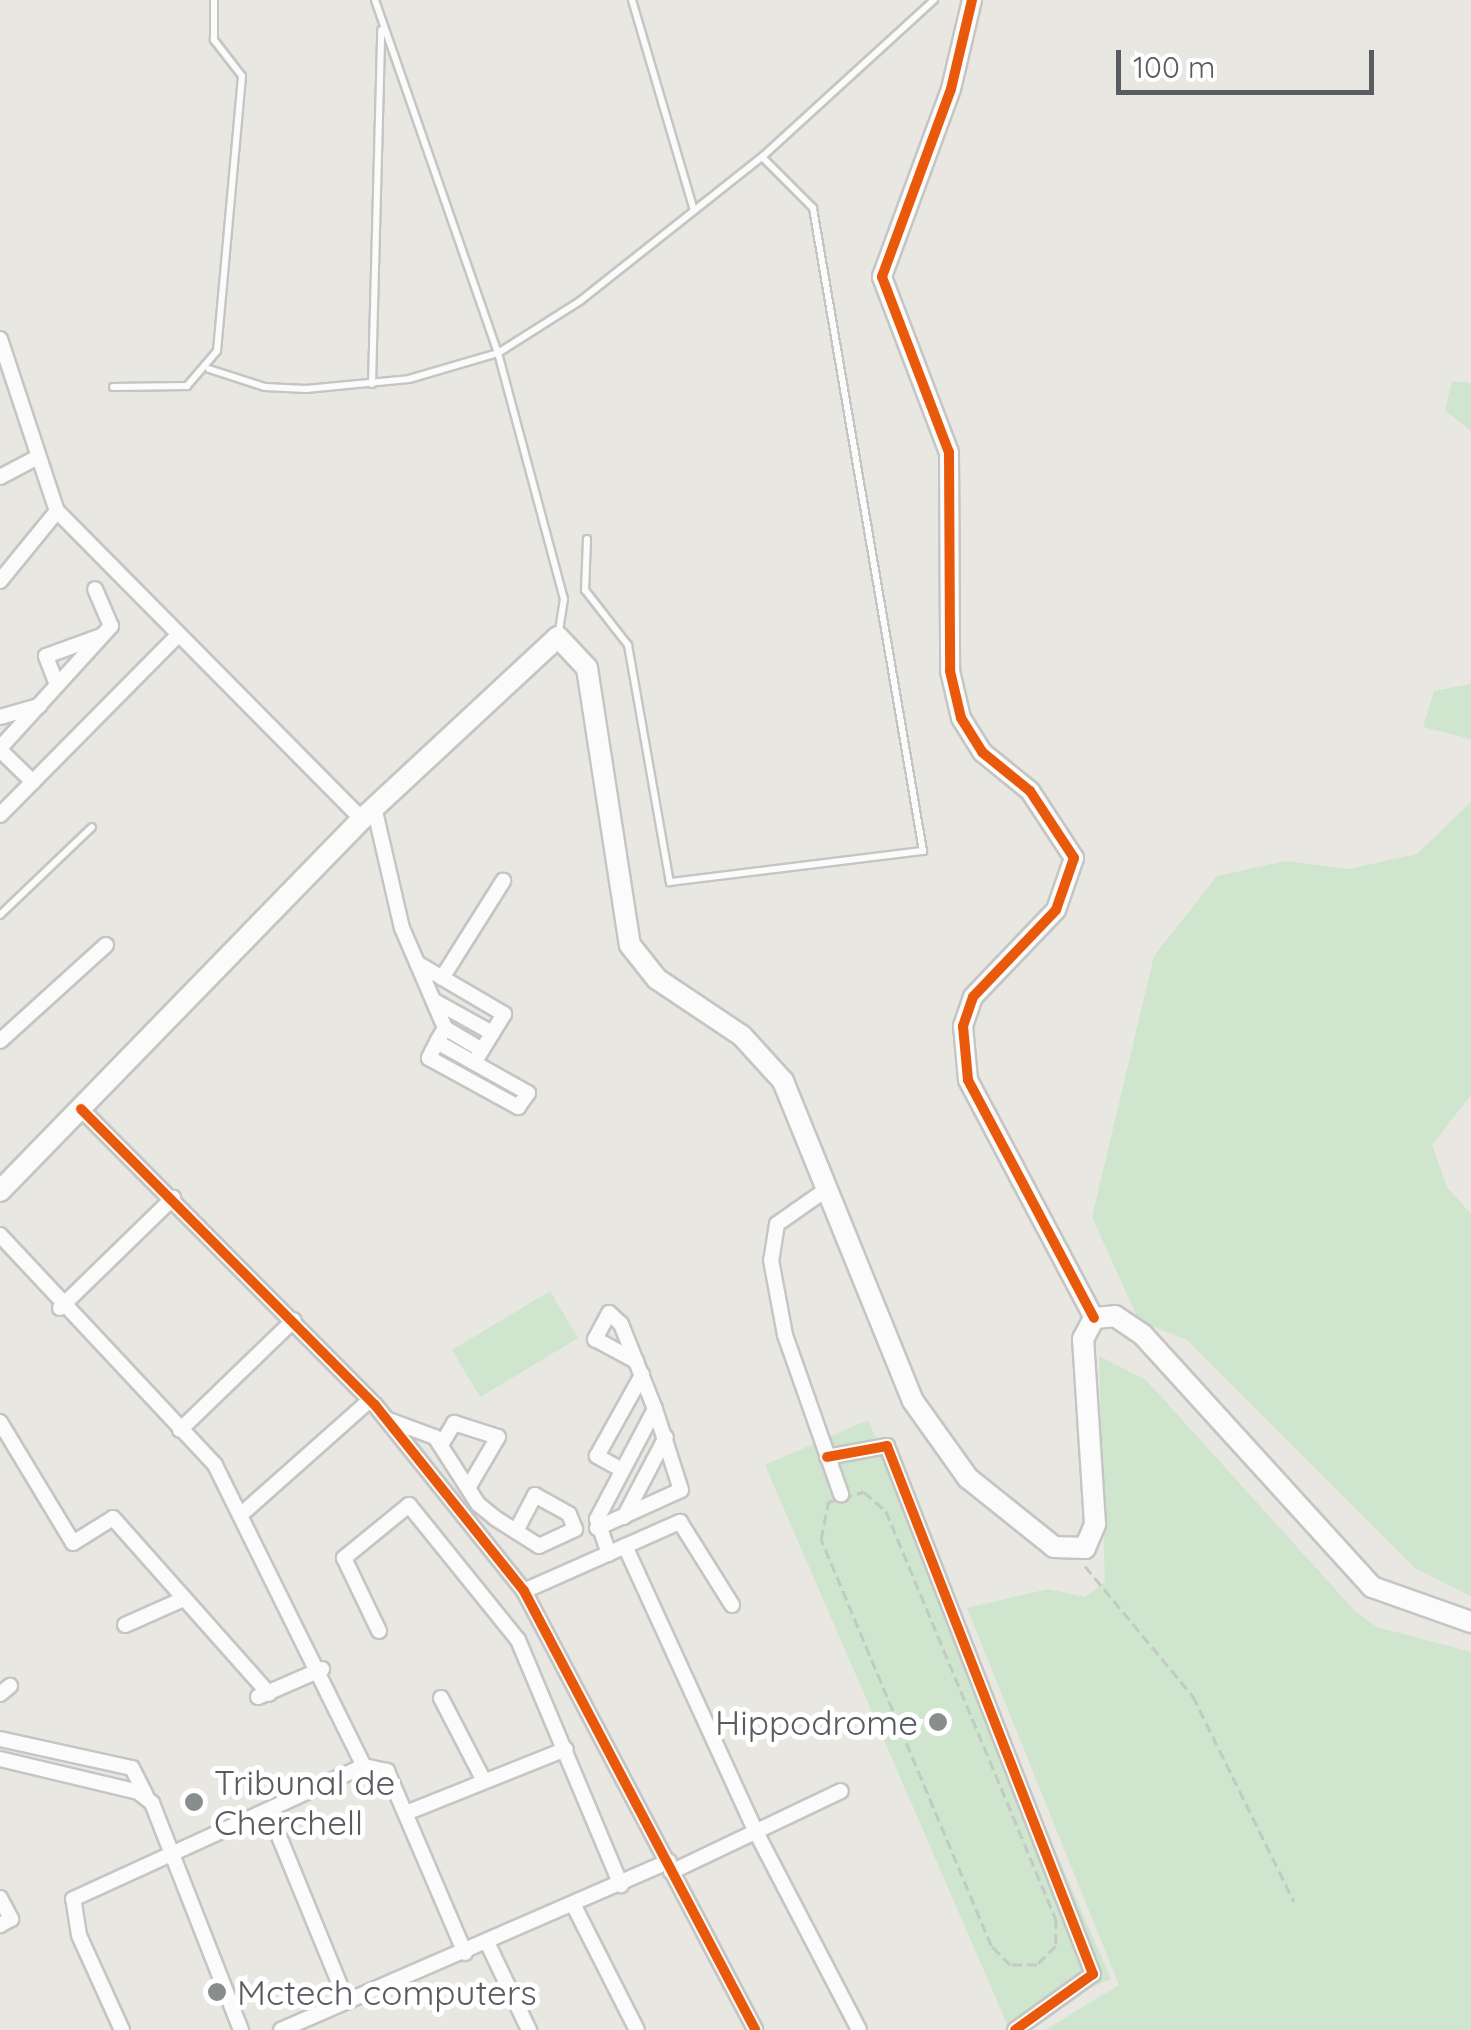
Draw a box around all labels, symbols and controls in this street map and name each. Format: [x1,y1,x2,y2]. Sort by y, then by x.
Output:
scale bar [1121,30,1378,92]
text: 100 m [1133,48,1215,86]
place label: Hippodrome [715,1701,918,1743]
marker: Hippodrome [927,1711,949,1733]
place label: Tribunal de Cherchell [214,1761,395,1843]
marker: Tribunal de Cherchell [183,1791,205,1813]
place label: Mctech computers [237,1971,537,2013]
marker: Mctech computers [206,1981,228,2003]

